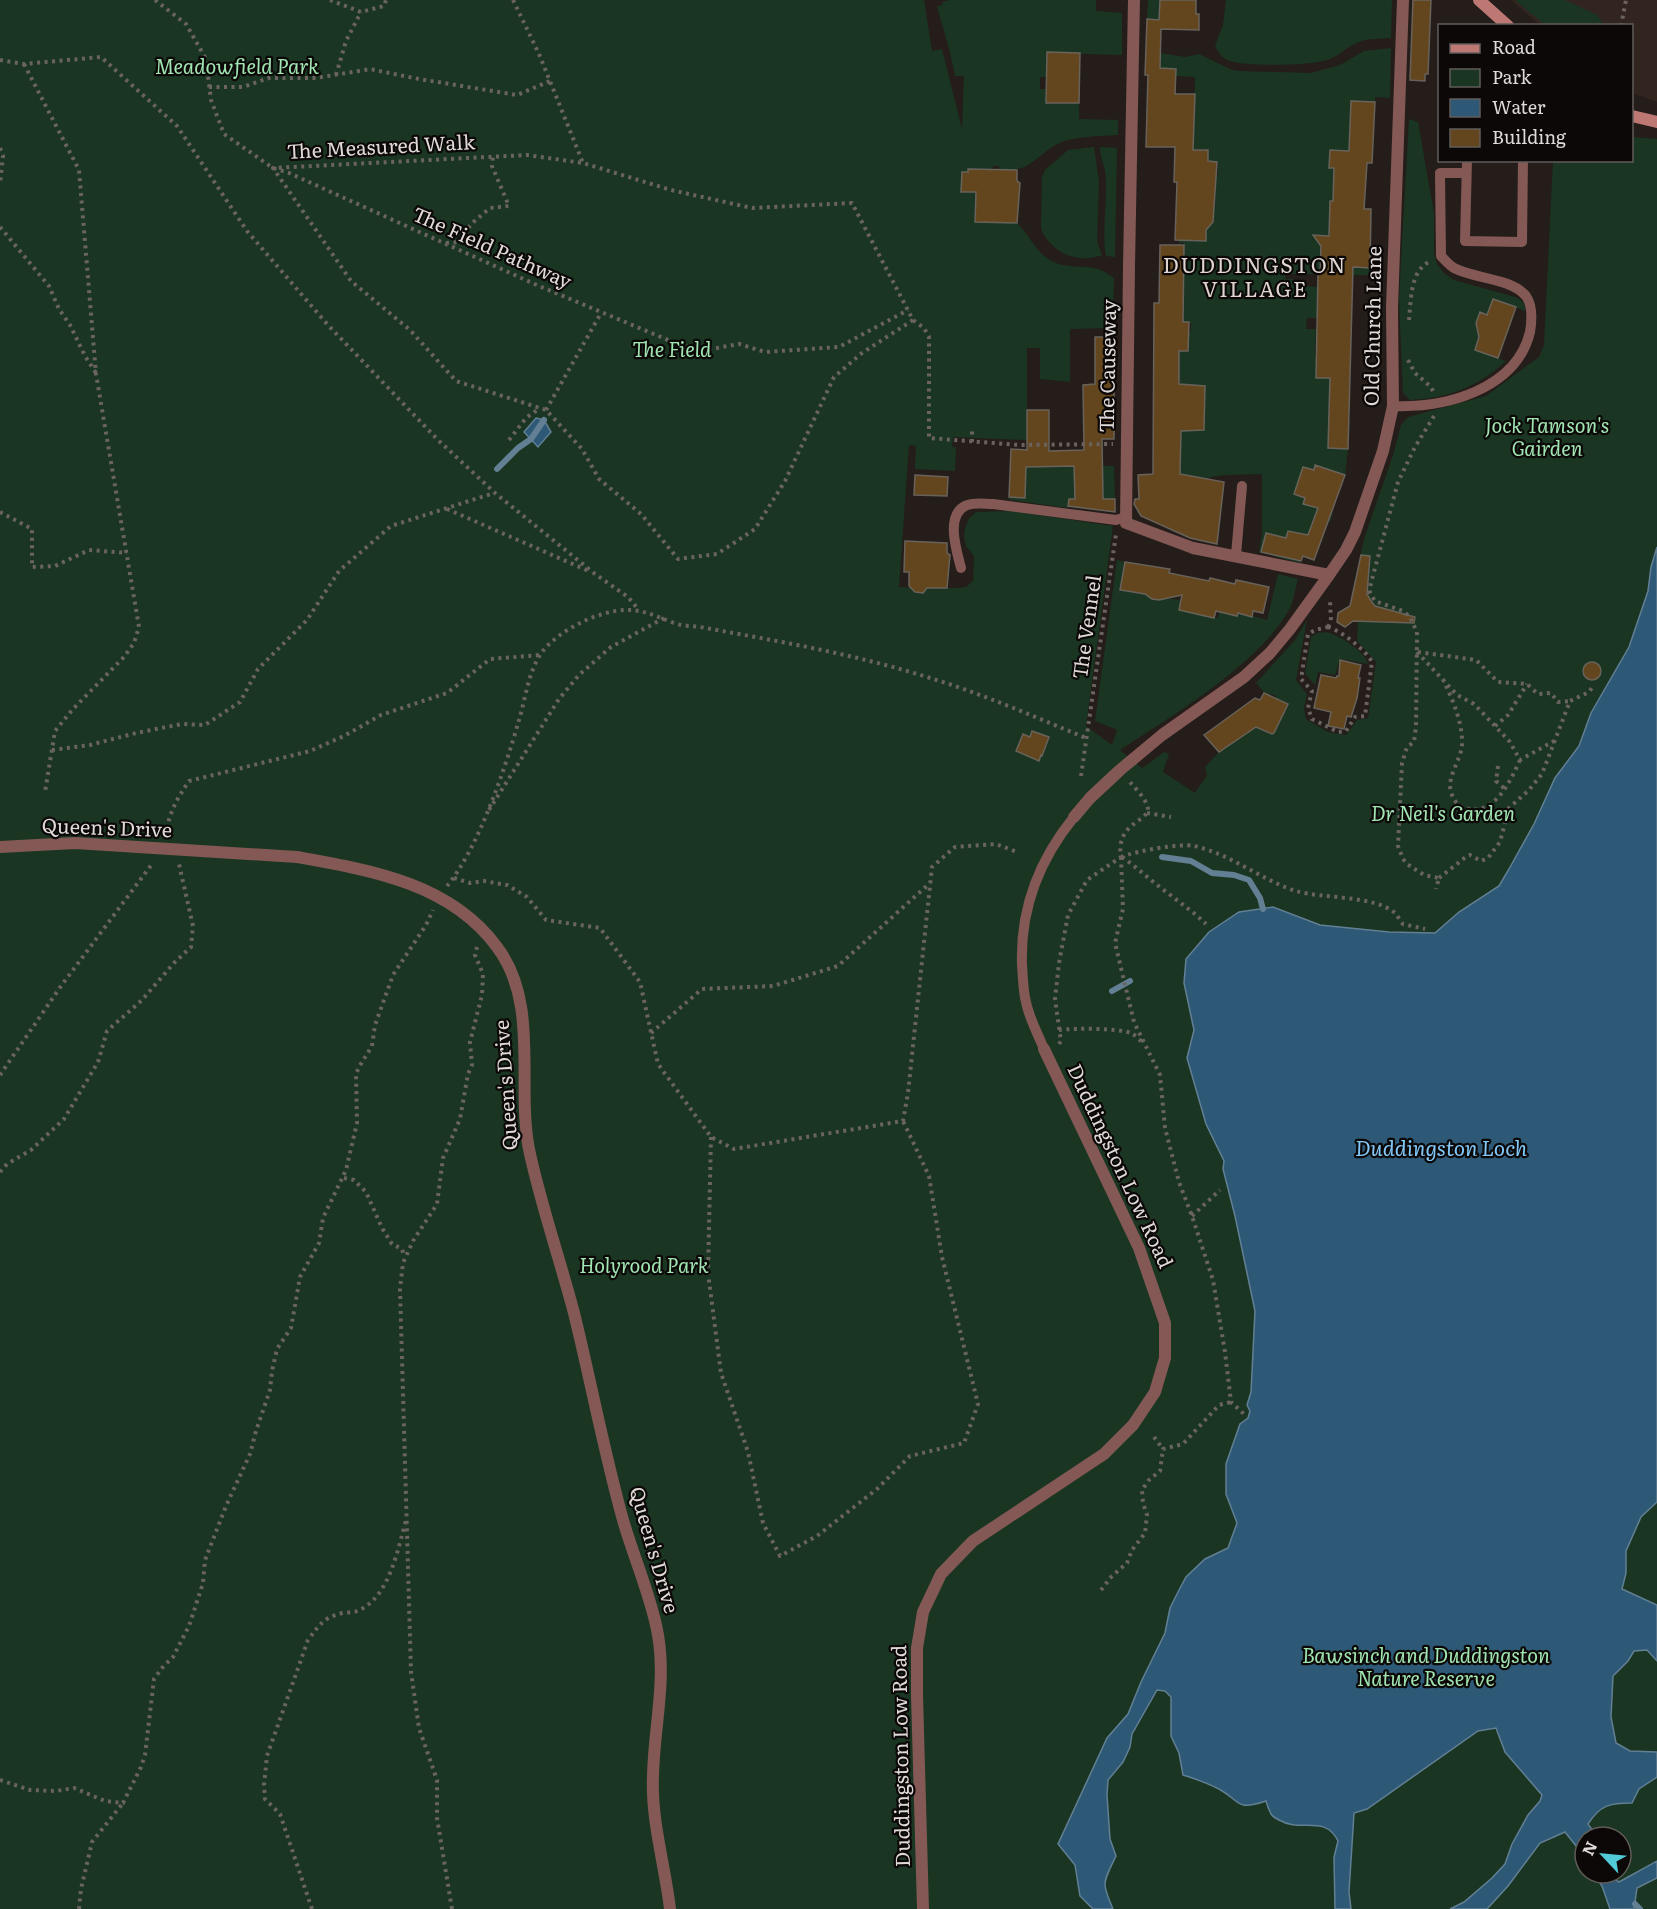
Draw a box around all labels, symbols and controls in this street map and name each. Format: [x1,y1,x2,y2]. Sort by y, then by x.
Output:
legend [1438,24,1633,162]
text: Road [1492,33,1536,60]
park label: Meadowfield Park [155,50,319,80]
text: Park [1492,63,1533,90]
text: Water [1492,93,1546,120]
text: Building [1492,123,1567,150]
street label: The Measured Walk [286,125,476,165]
street label: The Field Pathway [408,198,578,295]
street label: Old Church Lane [1355,246,1387,406]
district label: DUDDINGSTON VILLAGE [1163,248,1347,303]
street label: The Causeway [1090,299,1122,433]
park label: The Field [633,333,712,363]
park label: Jock Tamson's Gairden [1485,409,1609,462]
street label: The Vennel [1063,572,1107,681]
park label: Dr Neil's Garden [1371,797,1515,827]
street label: Queen's Drive [41,809,173,843]
street label: Queen's Drive [484,1019,524,1151]
street label: Duddingston Low Road [1061,1058,1182,1272]
water label: Duddingston Loch [1355,1131,1528,1162]
park label: Holyrood Park [579,1249,709,1279]
street label: Queen's Drive [624,1483,688,1616]
park label: Bawsinch and Duddingston Nature Reserve [1302,1639,1550,1692]
street label: Duddingston Low Road [882,1645,916,1868]
north arrow [1573,1825,1633,1885]
text: N [1575,1837,1602,1859]

